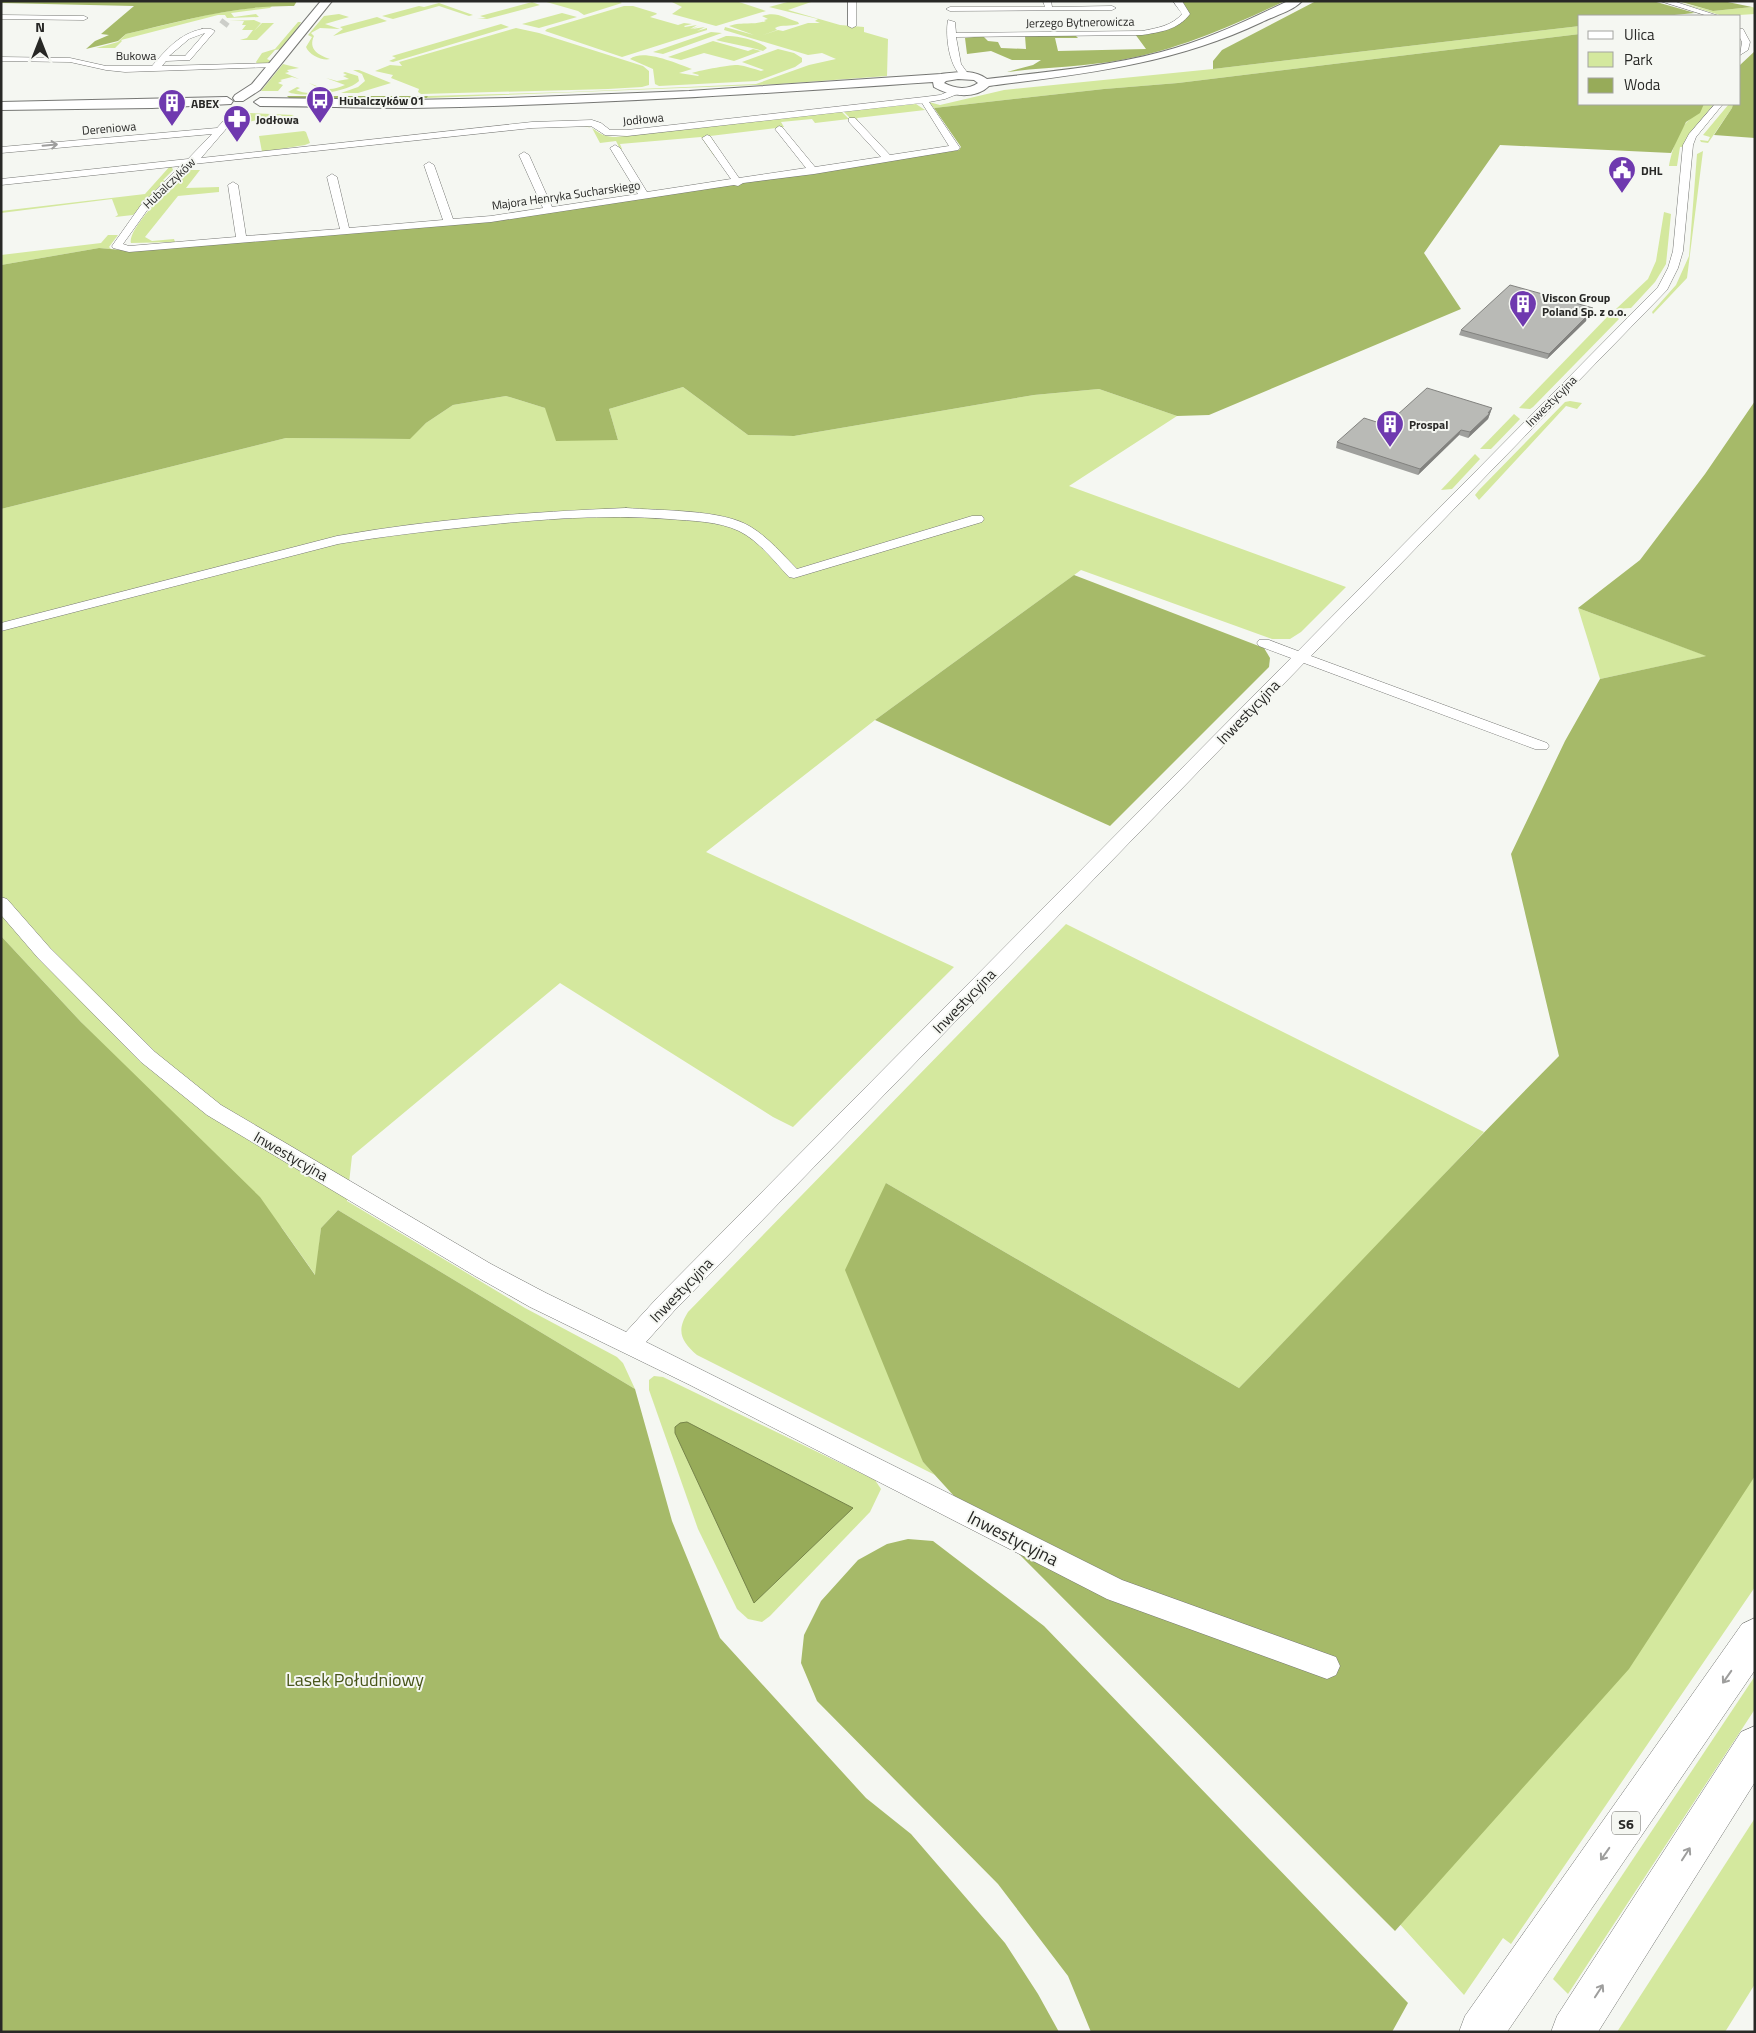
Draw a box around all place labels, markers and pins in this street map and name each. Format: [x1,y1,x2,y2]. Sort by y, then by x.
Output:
bus stop icon: Hubalczyków 01 [305,85,335,124]
building icon: ABEX [157,88,187,127]
place label: Hubalczyków 01 [339,91,424,110]
place label: ABEX [191,94,219,113]
pharmacy icon: Jodłowa [222,104,252,143]
place label: Jodłowa [256,110,299,129]
public building icon: DHL [1607,155,1637,194]
place label: DHL [1641,161,1663,180]
place label: Viscon Group Poland Sp. z o.o. [1542,288,1626,321]
building icon: Viscon Group Poland Sp. z o.o. [1508,289,1538,328]
building icon: Prospal [1375,409,1405,448]
place label: Prospal [1409,415,1448,434]

